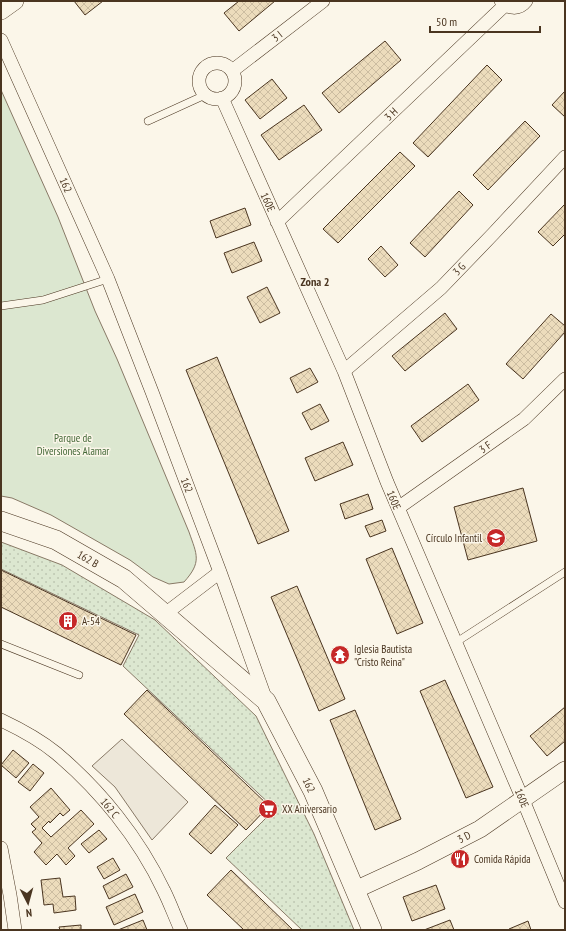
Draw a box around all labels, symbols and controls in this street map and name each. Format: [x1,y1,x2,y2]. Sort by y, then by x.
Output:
scale bar [430,8,540,34]
text: 50 m [436,14,457,29]
street label: 3 I [269,27,285,45]
street label: 3 H [381,104,401,124]
street label: 162 [57,175,75,195]
street label: 160E [258,190,278,214]
street label: 3 G [450,260,468,278]
district label: Zona 2 [301,274,329,289]
park label: Parque de Diversiones Alamar [37,431,109,458]
street label: 3 F [476,438,494,456]
street label: 162 [178,476,196,494]
street label: 160E [384,488,404,512]
school or university icon: Círculo Infantil [485,527,507,549]
place label: Círculo Infantil [426,531,482,545]
street label: 162 B [75,547,101,571]
building icon: A-54 [57,610,79,632]
place label: A-54 [82,614,100,628]
place label: Iglesia Bautista "Cristo Reina" [354,642,412,669]
temple icon: Iglesia Bautista "Cristo Reina" [329,644,351,666]
street label: 162 [299,775,319,795]
street label: 160E [512,786,532,810]
street label: 162 C [97,795,123,821]
supermarket icon: XX Aniversario [257,798,279,820]
place label: XX Aniversario [282,802,337,816]
street label: 3 D [455,828,473,846]
restaurant icon: Comida Rápida [449,848,471,870]
place label: Comida Rápida [474,852,531,866]
north arrow [8,883,48,923]
text: N [25,906,33,920]

